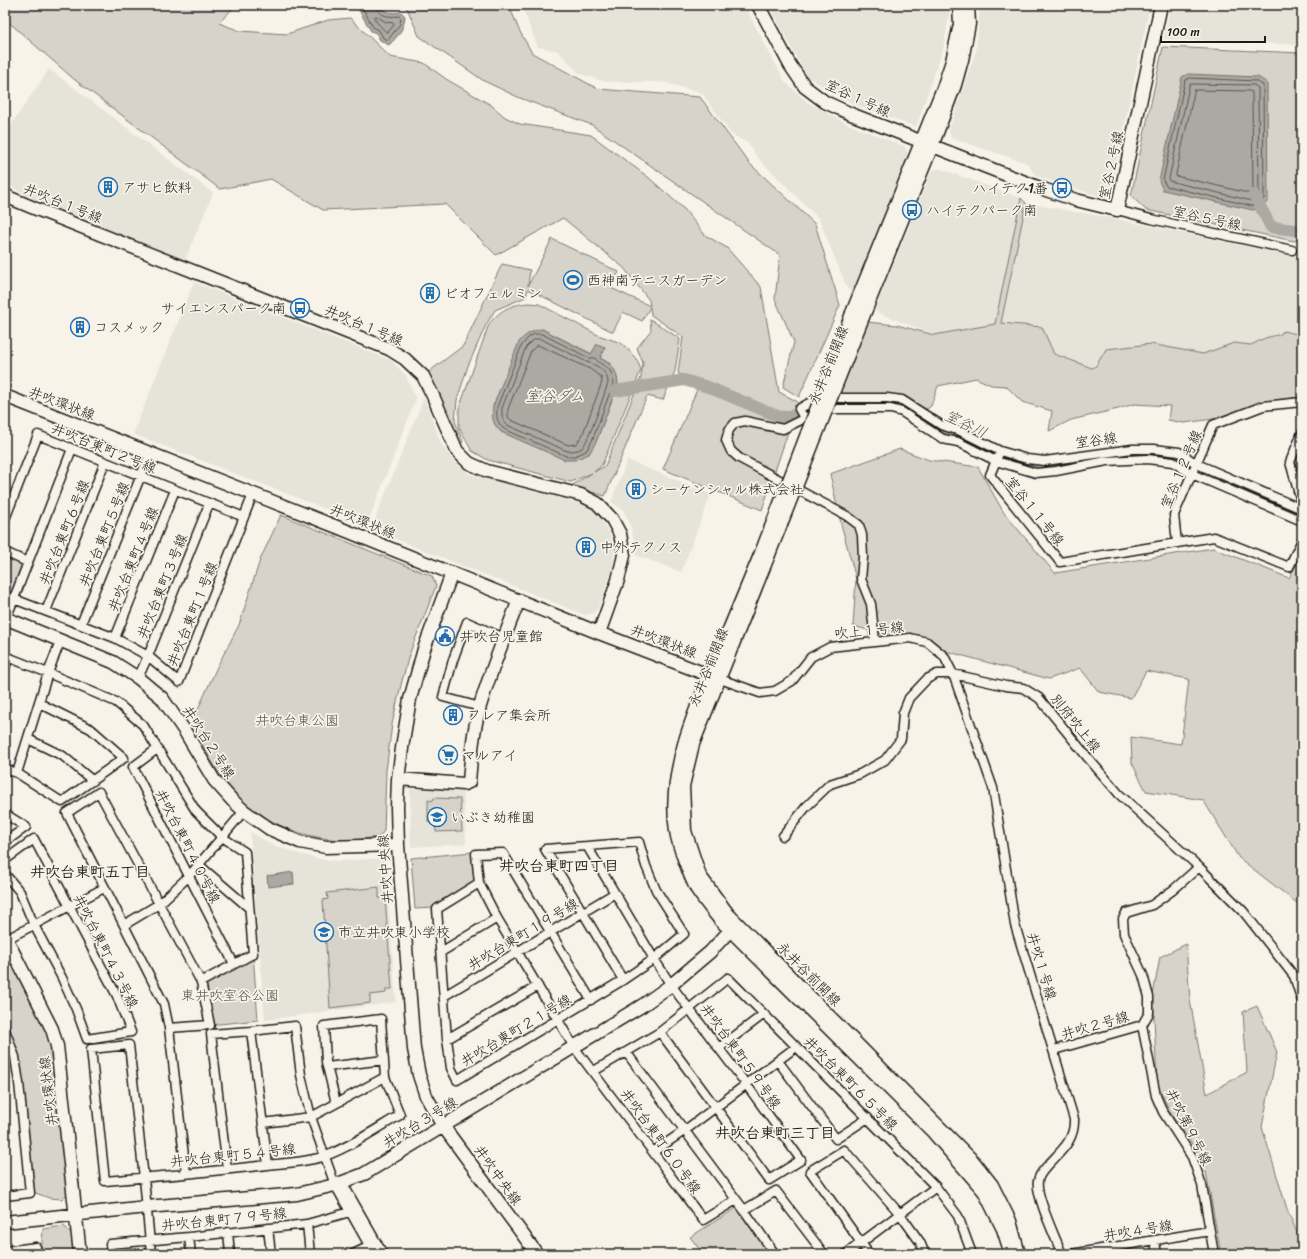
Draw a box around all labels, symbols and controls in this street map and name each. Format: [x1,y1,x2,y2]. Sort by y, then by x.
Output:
scale bar [1161,18,1265,44]
text: 100 m [1167,21,1200,43]
street label: 室谷１号線 [821,72,895,125]
street label: 室谷２号線 [1092,128,1131,202]
place label: アサヒ飲料 [122,175,192,200]
street label: 井吹台１号線 [19,176,106,231]
building icon: アサヒ飲料 [97,176,119,198]
place label: ハイテク1番 [973,176,1048,201]
bus stop icon: ハイテク1番 [1051,177,1073,199]
place label: ハイテクパーク南 [926,198,1037,223]
bus stop icon: ハイテクパーク南 [901,199,923,221]
street label: 室谷５号線 [1170,199,1244,238]
place label: 西神南テニスガーデン [587,268,727,293]
sports icon: 西神南テニスガーデン [562,269,584,291]
place label: ビオフェルミン [444,281,542,306]
building icon: ビオフェルミン [419,282,441,304]
place label: サイエンスパーク南 [161,296,286,321]
bus stop icon: サイエンスパーク南 [289,297,311,319]
street label: 井吹台１号線 [320,298,407,353]
place label: コスメック [94,315,164,340]
building icon: コスメック [69,316,91,338]
street label: 永井谷前開線 [801,322,856,409]
street label: 井吹環状線 [25,379,99,428]
water label: 室谷ダム [526,383,584,409]
water label: 室谷川 [940,402,992,446]
street label: 井吹台東町２号線 [47,416,160,481]
street label: 室谷線 [1074,425,1119,456]
street label: 室谷１２号線 [1154,426,1209,513]
street label: 室谷１１号線 [998,471,1071,552]
street label: 井吹台東町６号線 [32,476,97,589]
place label: シーケンシャル株式会社 [650,477,804,502]
street label: 井吹台東町５号線 [72,478,137,591]
building icon: シーケンシャル株式会社 [625,478,647,500]
street label: 井吹環状線 [326,497,400,546]
street label: 井吹台東町４号線 [101,503,166,616]
street label: 井吹台東町３号線 [130,530,195,643]
place label: 中外テクノス [600,535,682,560]
building icon: 中外テクノス [575,536,597,558]
street label: 井吹台東町１号線 [160,558,225,671]
street label: 吹上１号線 [833,614,905,647]
street label: 井吹環状線 [627,617,701,666]
place label: 井吹台児童館 [459,624,543,649]
street label: 永井谷前開線 [681,624,736,711]
public building icon: 井吹台児童館 [434,625,456,647]
street label: 別府吹上線 [1044,688,1107,758]
street label: 井吹台２号線 [175,700,242,784]
place label: フレア集会所 [467,703,551,728]
building icon: フレア集会所 [442,704,464,726]
park label: 井吹台東公園 [255,708,339,733]
place label: マルアイ [462,743,517,768]
supermarket icon: マルアイ [437,744,459,766]
street label: 井吹台東町４０号線 [148,784,227,908]
place label: いぶき幼稚園 [451,805,535,830]
school or university icon: いぶき幼稚園 [426,806,448,828]
street label: 井吹中央線 [371,833,400,905]
district label: 井吹台東町四丁目 [499,853,619,879]
district label: 井吹台東町五丁目 [30,859,150,885]
street label: 井吹台東町４３号線 [66,889,145,1013]
street label: 井吹台東町１９号線 [463,891,584,978]
place label: 市立井吹東小学校 [338,920,450,945]
school or university icon: 市立井吹東小学校 [313,921,335,943]
street label: 井吹１号線 [1019,929,1064,1003]
street label: 永井谷前開線 [770,936,847,1013]
park label: 東井吹室谷公園 [181,983,279,1008]
street label: 井吹台東町２１号線 [456,987,577,1074]
street label: 井吹台東町５９号線 [693,998,788,1115]
street label: 井吹２号線 [1058,1004,1132,1047]
street label: 井吹台東町６５号線 [797,1030,904,1137]
street label: 井吹環状線 [32,1055,65,1127]
street label: 井吹台東町６０号線 [613,1083,708,1200]
street label: 井吹第９号線 [1158,1084,1219,1170]
street label: 井吹台３号線 [378,1090,463,1155]
district label: 井吹台東町三丁目 [715,1120,835,1146]
street label: 井吹台東町５４号線 [169,1136,297,1175]
street label: 井吹中央線 [467,1140,528,1211]
street label: 井吹台東町７９号線 [160,1200,288,1239]
street label: 井吹４号線 [1102,1213,1175,1248]

